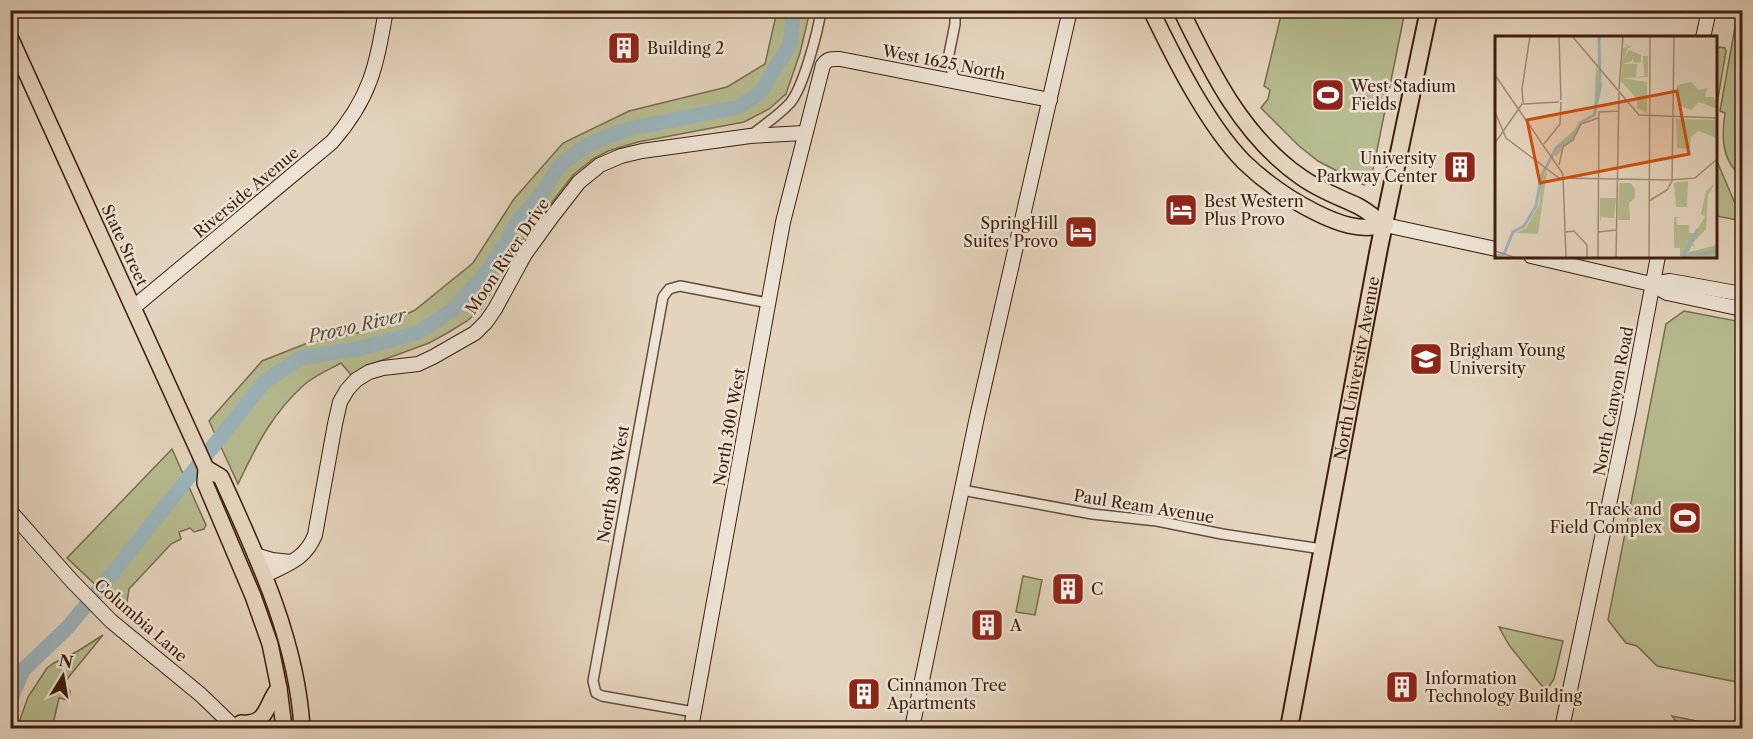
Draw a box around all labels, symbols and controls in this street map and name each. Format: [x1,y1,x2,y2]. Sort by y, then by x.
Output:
building icon: Building 2 [606,30,642,66]
inset map [1495,36,1717,258]
place label: Building 2 [647,38,724,58]
street label: West 1625 North [880,40,1007,84]
place label: West Stadium Fields [1350,76,1456,114]
sports icon: West Stadium Fields [1310,77,1346,113]
street label: Riverside Avenue [189,142,303,242]
place label: University Parkway Center [1316,148,1438,186]
building icon: University Parkway Center [1442,149,1478,185]
place label: Best Western Plus Provo [1204,191,1304,229]
hotel icon: Best Western Plus Provo [1163,192,1199,228]
street label: Moon River Drive [461,194,553,318]
street label: State Street [97,201,153,289]
place label: SpringHill Suites Provo [963,213,1058,251]
hotel icon: SpringHill Suites Provo [1063,214,1099,250]
street label: North University Avenue [1329,275,1383,462]
water label: Provo River [304,304,410,348]
street label: North Canyon Road [1589,324,1637,477]
place label: Brigham Young University [1449,340,1565,378]
school or university icon: Brigham Young University [1408,341,1444,377]
street label: North 300 West [709,366,749,488]
street label: North 380 West [593,423,633,544]
street label: Paul Ream Avenue [1072,485,1216,527]
place label: Track and Field Complex [1550,499,1663,537]
sports icon: Track and Field Complex [1667,500,1703,536]
building icon: C [1050,571,1086,607]
street label: Columbia Lane [90,574,192,666]
place label: C [1091,579,1103,599]
building icon: A [969,607,1005,643]
place label: A [1009,615,1023,635]
north arrow [33,646,93,706]
text: N [57,650,75,672]
place label: Information Technology Building [1425,668,1583,706]
building icon: Information Technology Building [1384,669,1420,705]
place label: Cinnamon Tree Apartments [886,675,1007,713]
building icon: Cinnamon Tree Apartments [846,676,882,712]

